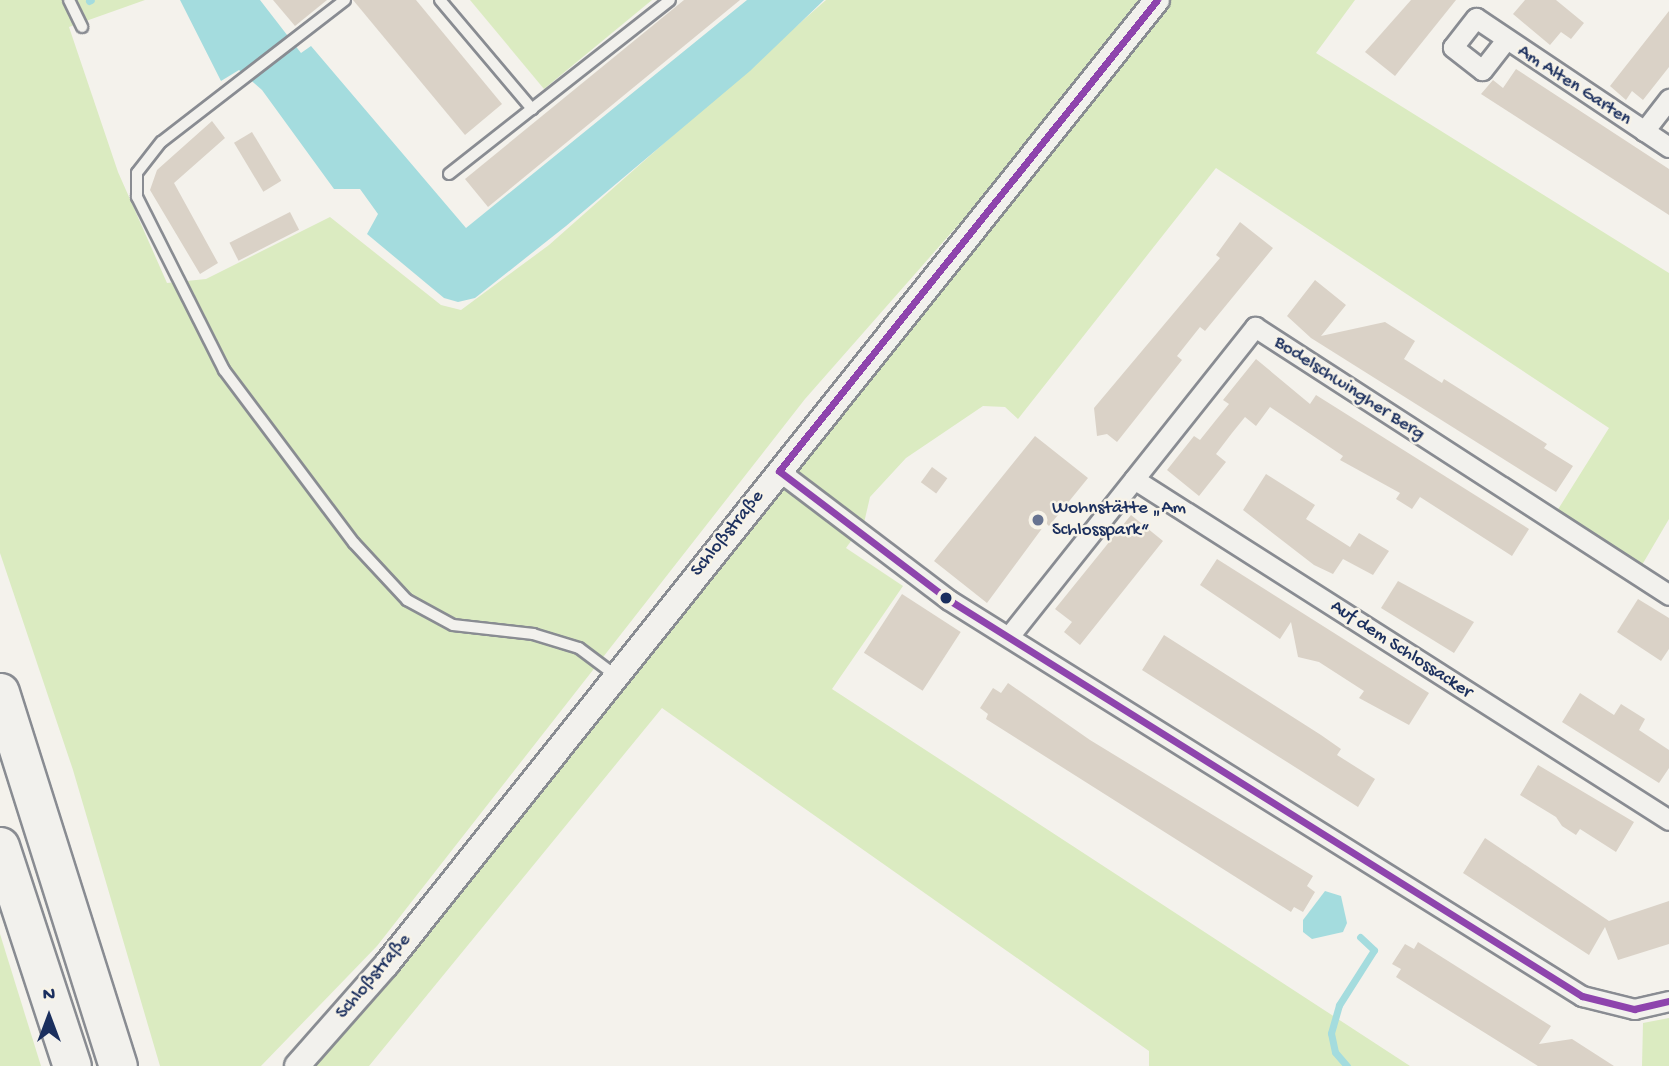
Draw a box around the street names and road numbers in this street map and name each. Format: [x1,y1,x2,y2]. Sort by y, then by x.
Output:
street label: Am Alten Garten [1513,41,1635,131]
street label: Bodelschwingher Berg [1269,332,1429,446]
street label: Schloßstraße [686,486,770,582]
street label: Auf dem Schlossacker [1326,596,1476,704]
street label: Schloßstraße [332,930,416,1024]

